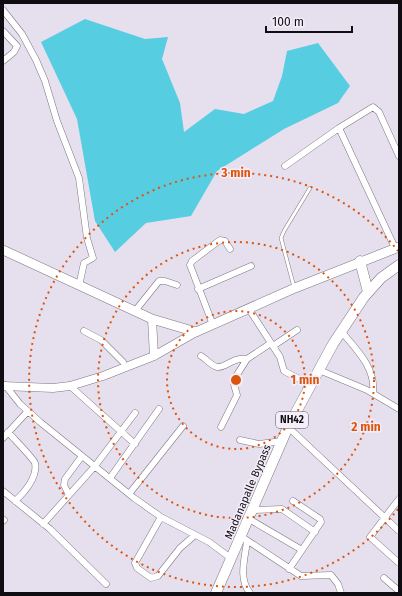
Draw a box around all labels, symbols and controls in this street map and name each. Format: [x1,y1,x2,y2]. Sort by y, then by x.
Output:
scale bar [266,8,352,34]
text: 100 m [272,15,304,29]
text: 3 min [220,166,251,180]
centre of rings [229,373,243,387]
text: 1 min [291,373,319,387]
road number: NH42 [276,412,308,428]
text: 2 min [351,420,381,434]
street label: Madanapalle Bypass [222,443,274,541]

